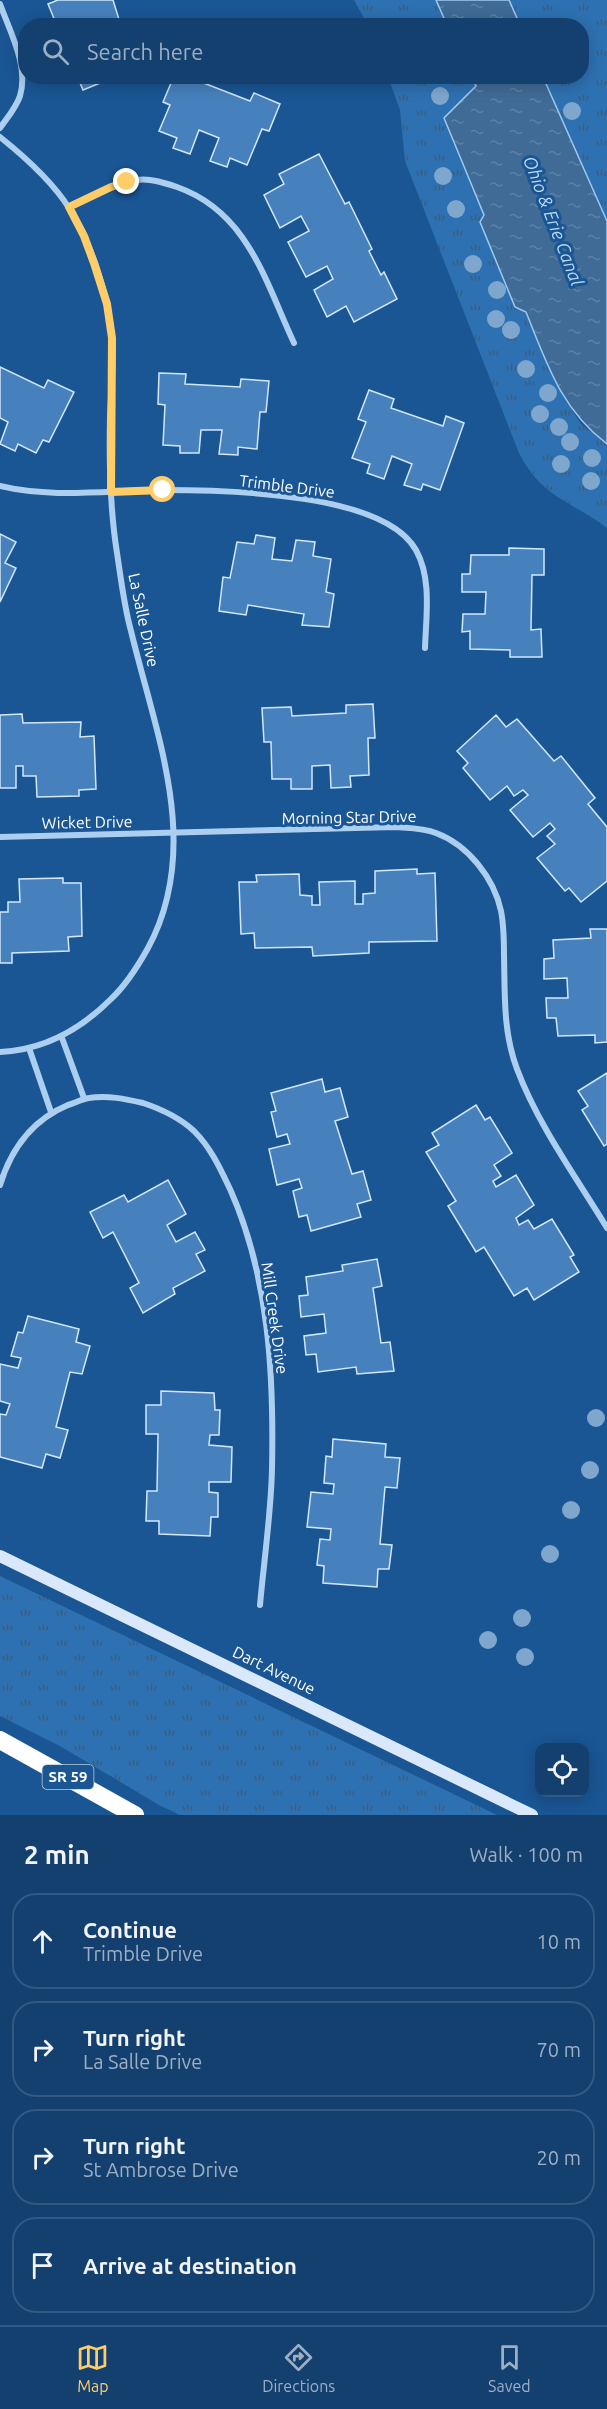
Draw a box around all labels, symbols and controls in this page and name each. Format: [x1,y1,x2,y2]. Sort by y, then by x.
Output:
search box [18,18,589,84]
icon: search [39,35,72,68]
text: Search here [87,39,203,64]
water label: Ohio & Erie Canal [520,153,588,288]
route end [113,168,139,194]
street label: Trimble Drive [238,471,336,501]
route start [149,476,175,502]
street label: La Salle Drive [125,571,163,669]
street label: Morning Star Drive [281,807,417,827]
street label: Wicket Drive [41,812,133,832]
street label: Mill Creek Drive [258,1261,292,1375]
street label: Dart Avenue [230,1642,318,1698]
map controls [535,1743,589,1797]
button: locate [535,1743,589,1797]
road number: SR 59 [42,1765,94,1789]
text: 2 min [24,1840,90,1869]
text: Walk · 100 m [470,1843,583,1866]
text: Continue [83,1917,177,1942]
icon: ahead [26,1925,59,1958]
text: 10 m [537,1930,581,1953]
text: Trimble Drive [83,1942,203,1965]
text: Turn right [83,2025,185,2050]
icon: right [26,2033,59,2066]
text: 70 m [537,2038,581,2061]
text: La Salle Drive [83,2050,202,2073]
text: Turn right [83,2133,185,2158]
icon: right [26,2141,59,2174]
text: 20 m [537,2146,581,2169]
text: St Ambrose Drive [83,2158,239,2181]
icon: arrive [26,2249,59,2282]
text: Arrive at destination [83,2253,297,2278]
tab: Map [76,2341,109,2395]
tab: Directions [262,2341,335,2395]
tab: Saved [488,2341,531,2395]

